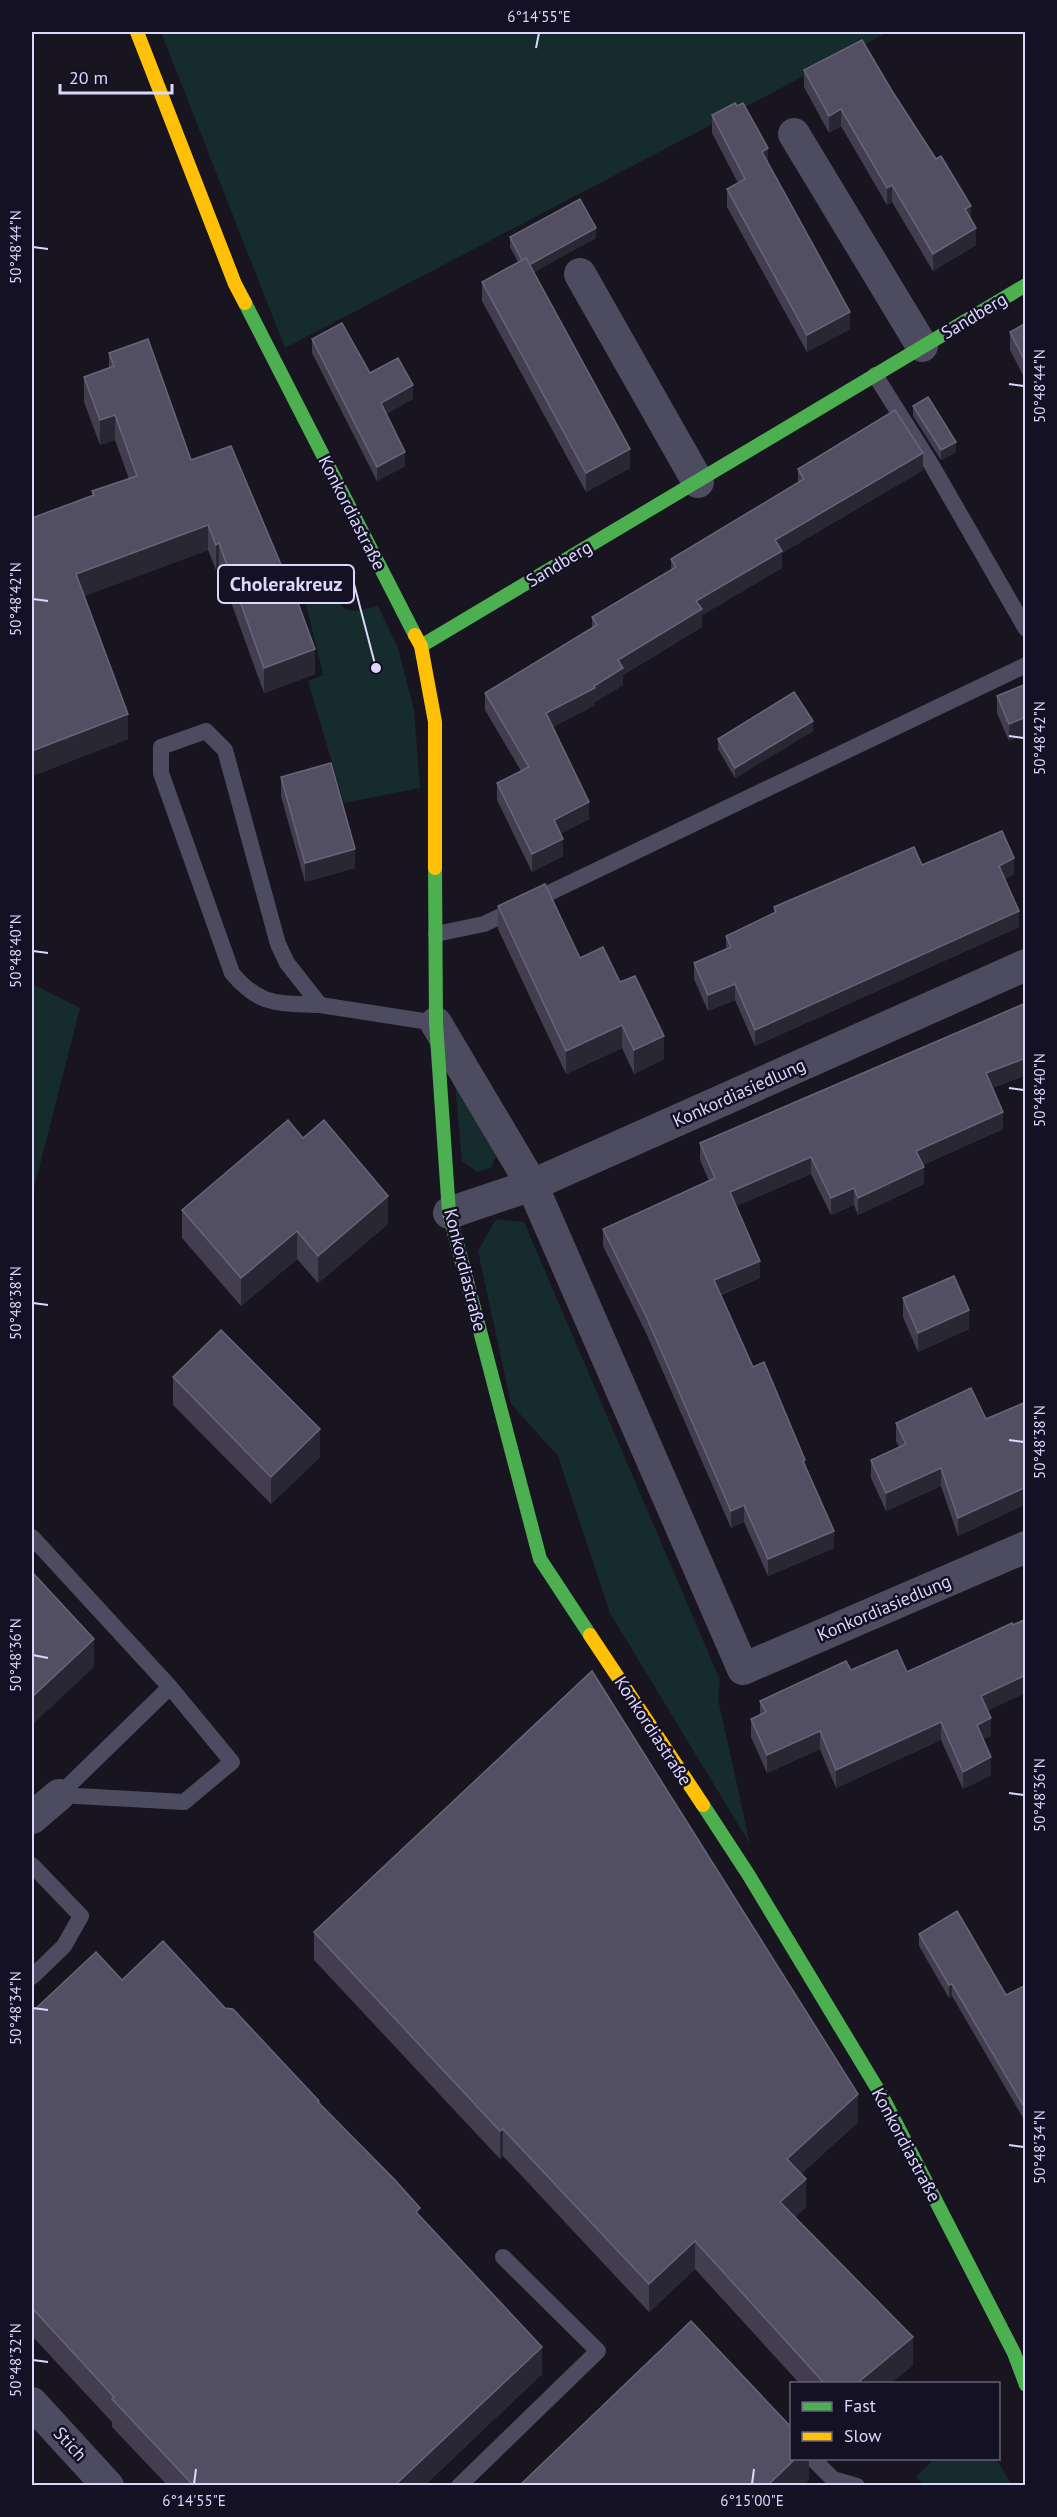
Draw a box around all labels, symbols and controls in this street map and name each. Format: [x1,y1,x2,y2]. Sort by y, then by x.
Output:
text: 6°14'55"E [507,7,571,26]
scale bar [60,57,172,95]
text: 20 m [69,66,108,89]
text: 50°48'44"N [6,210,25,284]
street label: Sandberg [937,287,1011,344]
text: 50°48'44"N [1030,349,1049,423]
street label: Konkordiastraße [314,452,391,574]
street label: Sandberg [522,535,596,592]
text: 50°48'42"N [6,562,25,636]
callout: Cholerakreuz [218,565,354,603]
text: Cholerakreuz [230,571,342,597]
text: 50°48'42"N [1030,701,1049,775]
text: 50°48'40"N [6,914,25,988]
street label: Konkordiasiedlung [669,1053,809,1132]
text: 50°48'40"N [1030,1053,1049,1127]
street label: Konkordiastraße [439,1206,492,1334]
text: 50°48'38"N [6,1266,25,1340]
text: 50°48'38"N [1030,1405,1049,1479]
street label: Konkordiasiedlung [814,1569,954,1646]
text: 50°48'36"N [6,1618,25,1692]
street label: Konkordiastraße [610,1672,697,1790]
text: 50°48'36"N [1030,1758,1049,1832]
text: 50°48'34"N [6,1971,25,2045]
street label: Konkordiastraße [867,2084,946,2206]
text: 50°48'34"N [1030,2110,1049,2184]
text: 50°48'32"N [6,2323,25,2397]
legend [790,2382,1000,2460]
text: Fast [844,2394,876,2417]
street label: Stich [49,2422,92,2466]
text: Slow [844,2424,882,2447]
text: 6°14'55"E [162,2491,226,2510]
text: 6°15'00"E [720,2491,784,2510]

